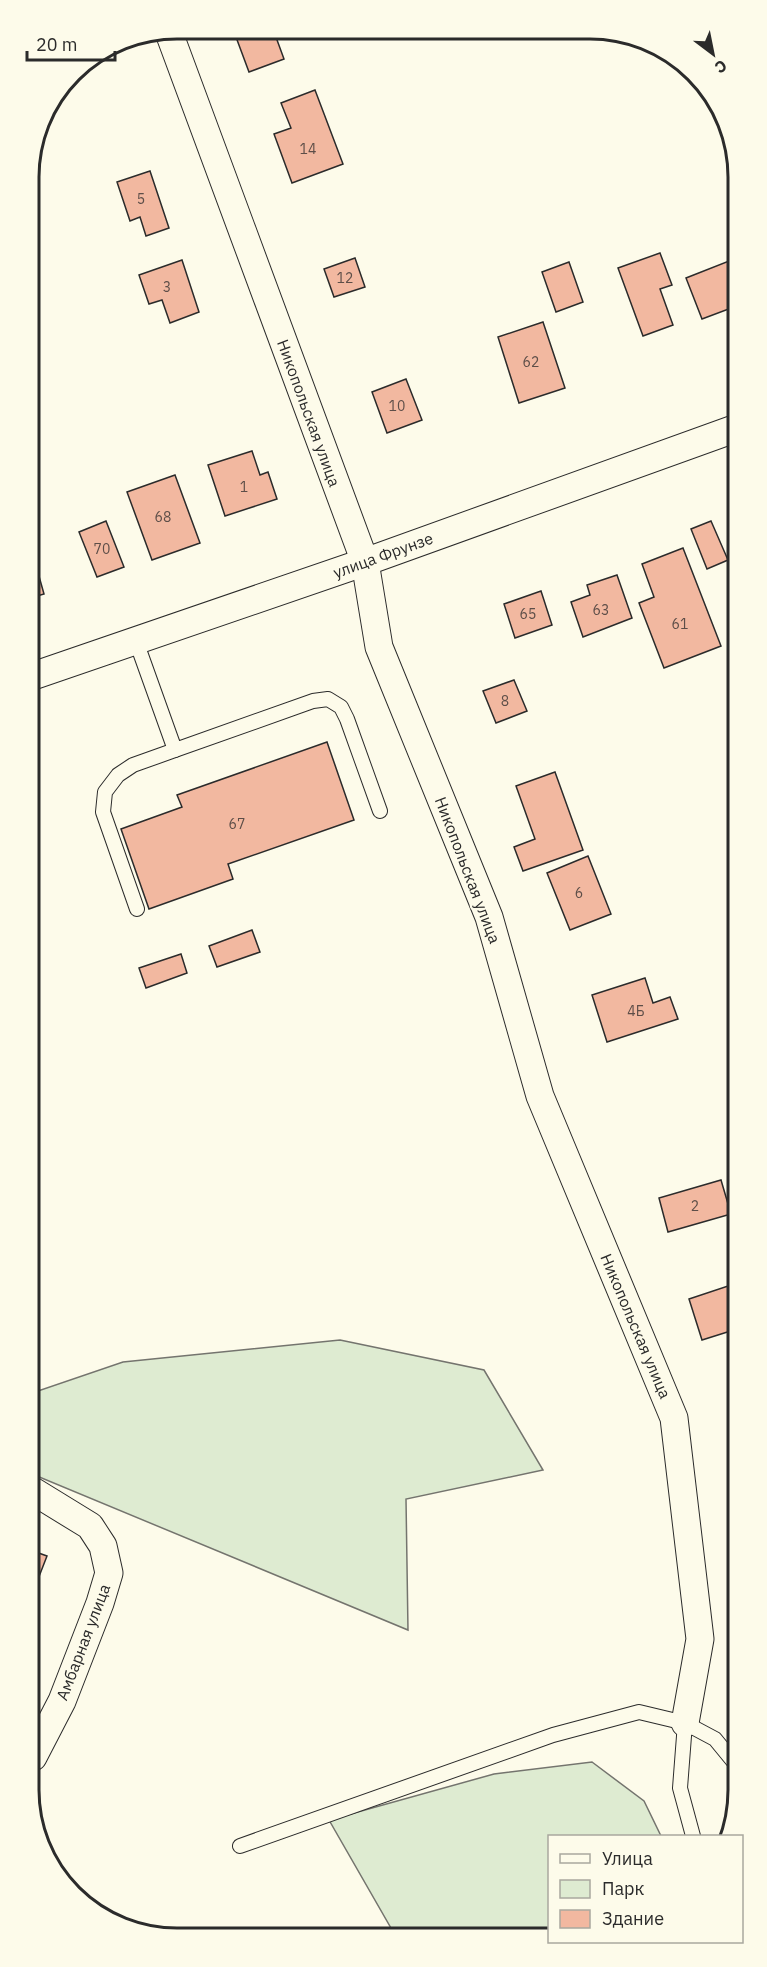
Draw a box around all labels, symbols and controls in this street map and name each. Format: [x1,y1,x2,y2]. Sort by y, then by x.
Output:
scale bar [27,24,116,62]
north arrow [683,24,743,84]
text: 20 m [36,33,78,56]
text: С [711,55,731,78]
house number: 14 [300,140,316,158]
house number: 5 [137,190,145,208]
house number: 12 [337,269,353,287]
house number: 3 [163,278,171,296]
street label: Никопольская улица [273,336,345,490]
house number: 62 [523,353,539,371]
house number: 10 [389,397,405,415]
house number: 1 [240,478,248,496]
house number: 68 [155,508,171,526]
street label: улица Фрунзе [330,528,436,582]
house number: 70 [94,540,110,558]
house number: 63 [593,601,609,619]
house number: 65 [520,605,536,623]
house number: 61 [672,615,688,633]
house number: 8 [501,692,509,710]
street label: Никопольская улица [431,794,505,947]
house number: 67 [229,815,245,833]
house number: 6 [575,884,583,902]
house number: 4Б [627,1002,645,1020]
house number: 2 [691,1197,699,1215]
street label: Никопольская улица [596,1251,676,1402]
street label: Амбарная улица [52,1581,115,1703]
legend [548,1835,743,1943]
text: Улица [602,1847,653,1870]
text: Парк [602,1877,645,1900]
text: Здание [602,1907,664,1930]

